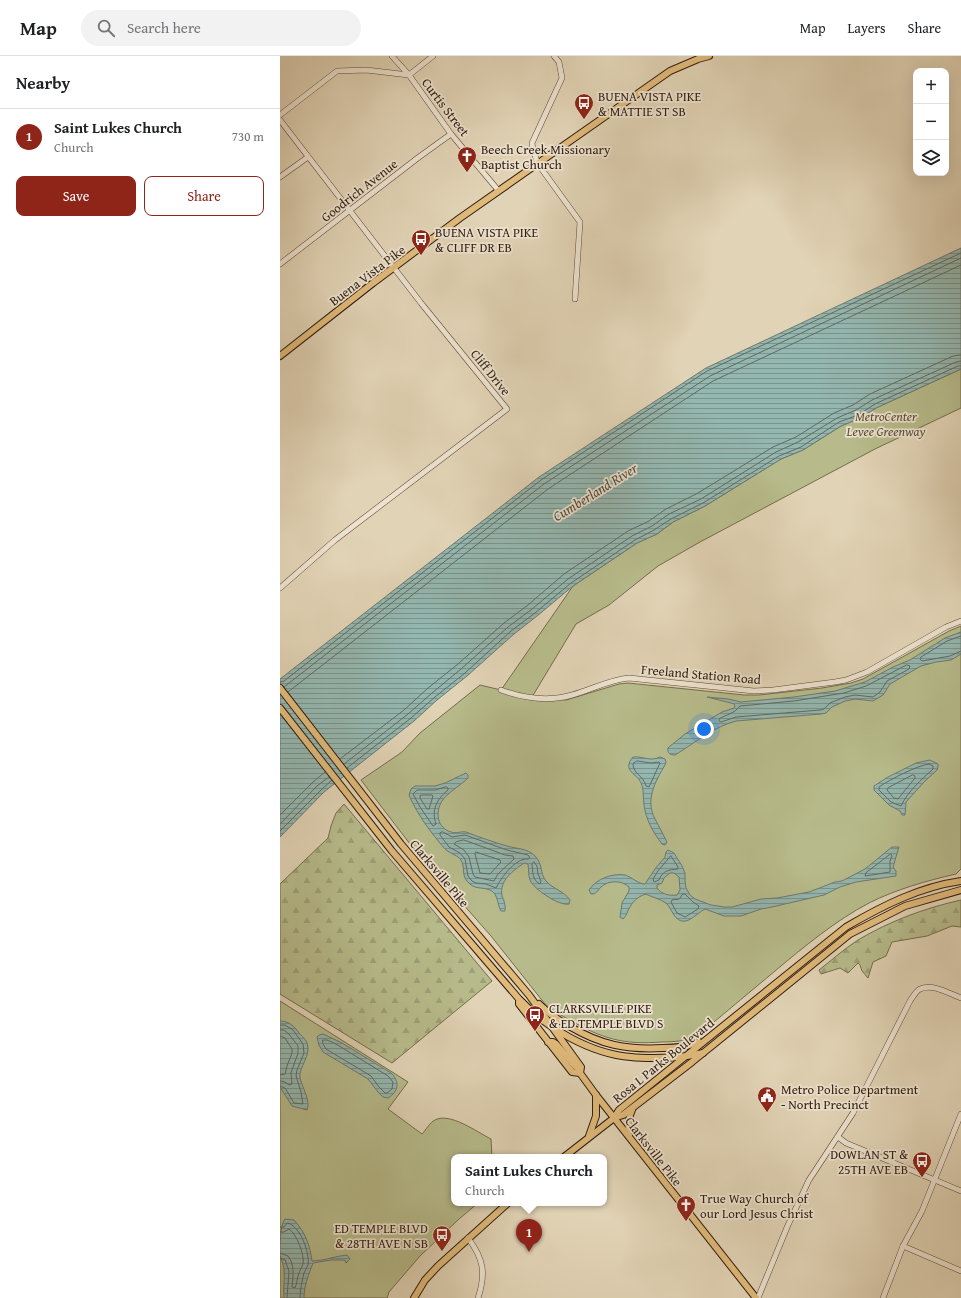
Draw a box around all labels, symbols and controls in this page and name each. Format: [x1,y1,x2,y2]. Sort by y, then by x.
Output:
search box [81,10,361,46]
text: Map [20,14,57,42]
icon: search [95,17,117,39]
text: Search here [127,17,201,38]
text: Map [800,18,826,38]
text: Layers [848,18,886,38]
text: Share [908,18,941,38]
map controls [913,68,949,176]
button: + [913,68,949,104]
text: Nearby [16,70,70,95]
street label: Curtis Street [417,74,474,141]
place label: BUENA VISTA PIKE & MATTIE ST SB [598,87,702,121]
bus stop icon: BUENA VISTA PIKE & MATTIE ST SB [573,92,595,120]
button: − [913,104,949,140]
text: Saint Lukes Church [54,117,182,138]
text: 1 [26,127,32,146]
text: 730 m [232,127,264,146]
text: Church [54,138,93,157]
place label: Beech Creek Missionary Baptist Church [481,140,611,174]
button: layers [913,140,949,176]
church icon: Beech Creek Missionary Baptist Church [456,145,478,173]
street label: Goodrich Avenue [317,154,402,226]
button: Save [16,176,136,216]
button: Share [144,176,264,216]
place label: BUENA VISTA PIKE & CLIFF DR EB [435,223,539,257]
bus stop icon: BUENA VISTA PIKE & CLIFF DR EB [410,228,432,256]
street label: Buena Vista Pike [325,240,409,310]
street label: Cliff Drive [466,345,515,400]
park label: MetroCenter Levee Greenway [846,407,925,441]
water label: Cumberland River [549,458,642,526]
street label: Freeland Station Road [640,660,762,689]
your location [694,719,714,739]
street label: Clarksville Pike [406,835,474,911]
place label: CLARKSVILLE PIKE & ED TEMPLE BLVD S [549,999,663,1033]
bus stop icon: CLARKSVILLE PIKE & ED TEMPLE BLVD S [524,1004,546,1032]
street label: Rosa L Parks Boulevard [608,1013,718,1107]
place label: Metro Police Department - North Precinct [781,1080,919,1114]
public building icon: Metro Police Department - North Precinct [756,1085,778,1113]
street label: Clarksville Pike [620,1113,687,1190]
place label: DOWLAN ST & 25TH AVE EB [830,1145,908,1179]
bus stop icon: DOWLAN ST & 25TH AVE EB [911,1150,933,1178]
popup [451,1154,607,1206]
text: Saint Lukes Church [465,1160,593,1181]
text: Church [465,1181,504,1200]
place label: True Way Church of our Lord Jesus Christ [700,1189,814,1223]
church icon: True Way Church of our Lord Jesus Christ [675,1194,697,1222]
place label: ED TEMPLE BLVD & 28TH AVE N SB [334,1219,428,1253]
pin: 1 [516,1219,542,1252]
bus stop icon: ED TEMPLE BLVD & 28TH AVE N SB [431,1224,453,1252]

